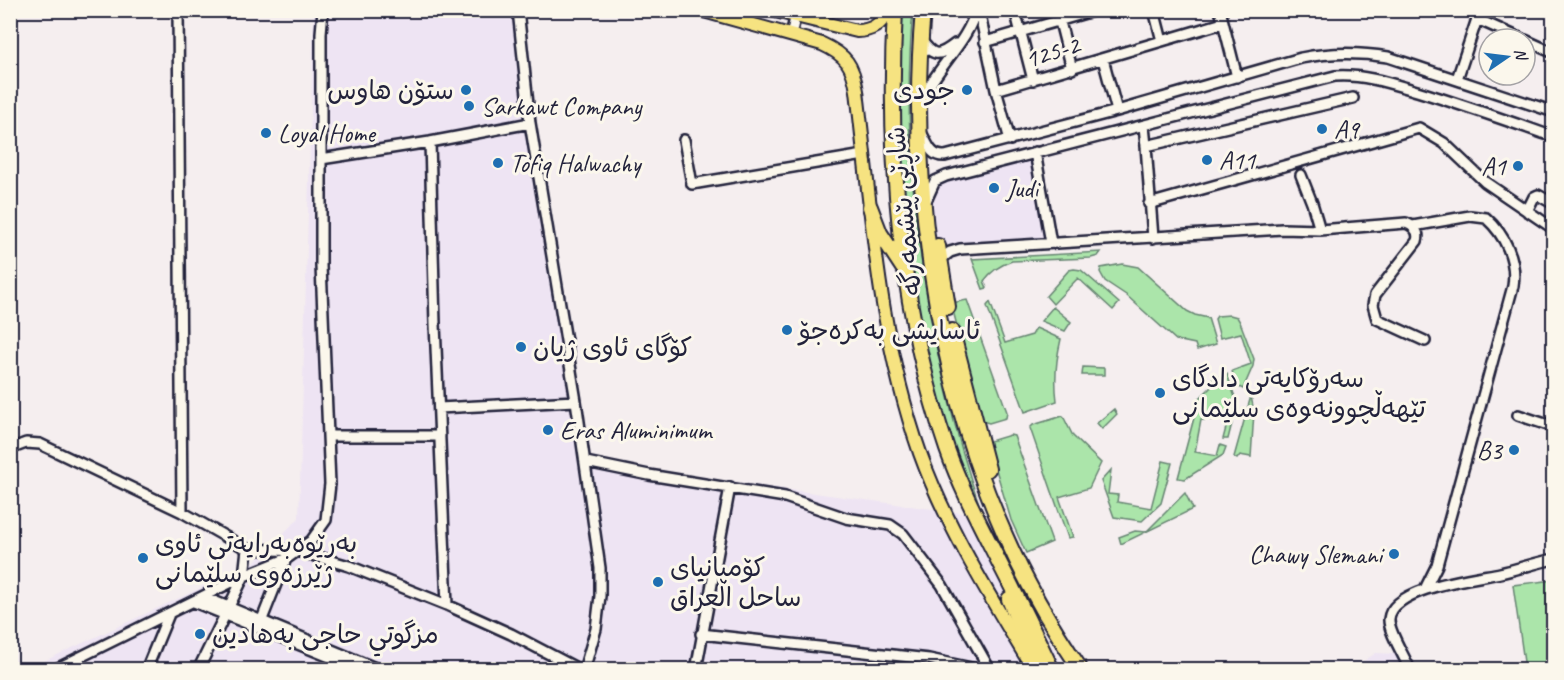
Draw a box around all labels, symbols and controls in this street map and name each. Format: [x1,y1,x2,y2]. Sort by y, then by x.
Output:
street label: 125-2 [1021,27,1085,76]
north arrow [1477,27,1537,87]
text: N [1510,46,1532,64]
place label: ستۆن هاوس [327,74,454,107]
place label: جودی [893,74,955,107]
marker: ستۆن هاوس [459,83,473,97]
marker: جودی [960,83,974,97]
place label: Sarkawt Company [481,90,644,123]
marker: Sarkawt Company [462,99,476,113]
place label: A9 [1334,113,1361,146]
place label: Loyal Home [278,117,377,150]
marker: A9 [1315,122,1329,136]
street label: شاڕێی پێشمەرگە [879,124,934,297]
marker: Loyal Home [259,126,273,140]
place label: A11 [1219,144,1257,177]
place label: Tofiq Halwachy [510,147,642,180]
place label: A1 [1481,150,1507,183]
marker: A11 [1200,153,1214,167]
marker: Tofiq Halwachy [491,156,505,170]
marker: A1 [1511,159,1525,173]
place label: Judi [1004,172,1041,205]
marker: Judi [987,181,1001,195]
place label: ئاسایشی بەکرەجۆ [797,314,980,347]
marker: ئاسایشی بەکرەجۆ [780,323,794,337]
place label: کۆگای ئاوی ژیان [533,331,692,364]
marker: کۆگای ئاوی ژیان [514,340,528,354]
place label: سەرۆکایەتی دادگای تێهەڵچوونەوەی سلێمانی [1172,362,1426,425]
marker: سەرۆکایەتی دادگای تێهەڵچوونەوەی سلێمانی [1153,386,1167,400]
place label: Eras Aluminimum [560,414,714,447]
marker: Eras Aluminimum [541,423,555,437]
place label: B3 [1477,434,1504,467]
marker: B3 [1507,443,1521,457]
place label: بەرێوەبەرایەتی ئاوی ژێرزەوی سلێمانی [155,527,357,590]
place label: Chawy Slemani [1249,538,1385,571]
marker: Chawy Slemani [1387,547,1401,561]
marker: بەرێوەبەرایەتی ئاوی ژێرزەوی سلێمانی [136,551,150,565]
place label: کۆمپانیای ساحل العراق [670,551,801,614]
marker: کۆمپانیای ساحل العراق [651,575,665,589]
place label: مزگوتي حاجی بەهادین [212,618,439,657]
marker: مزگوتي حاجی بەهادین [193,627,207,641]

